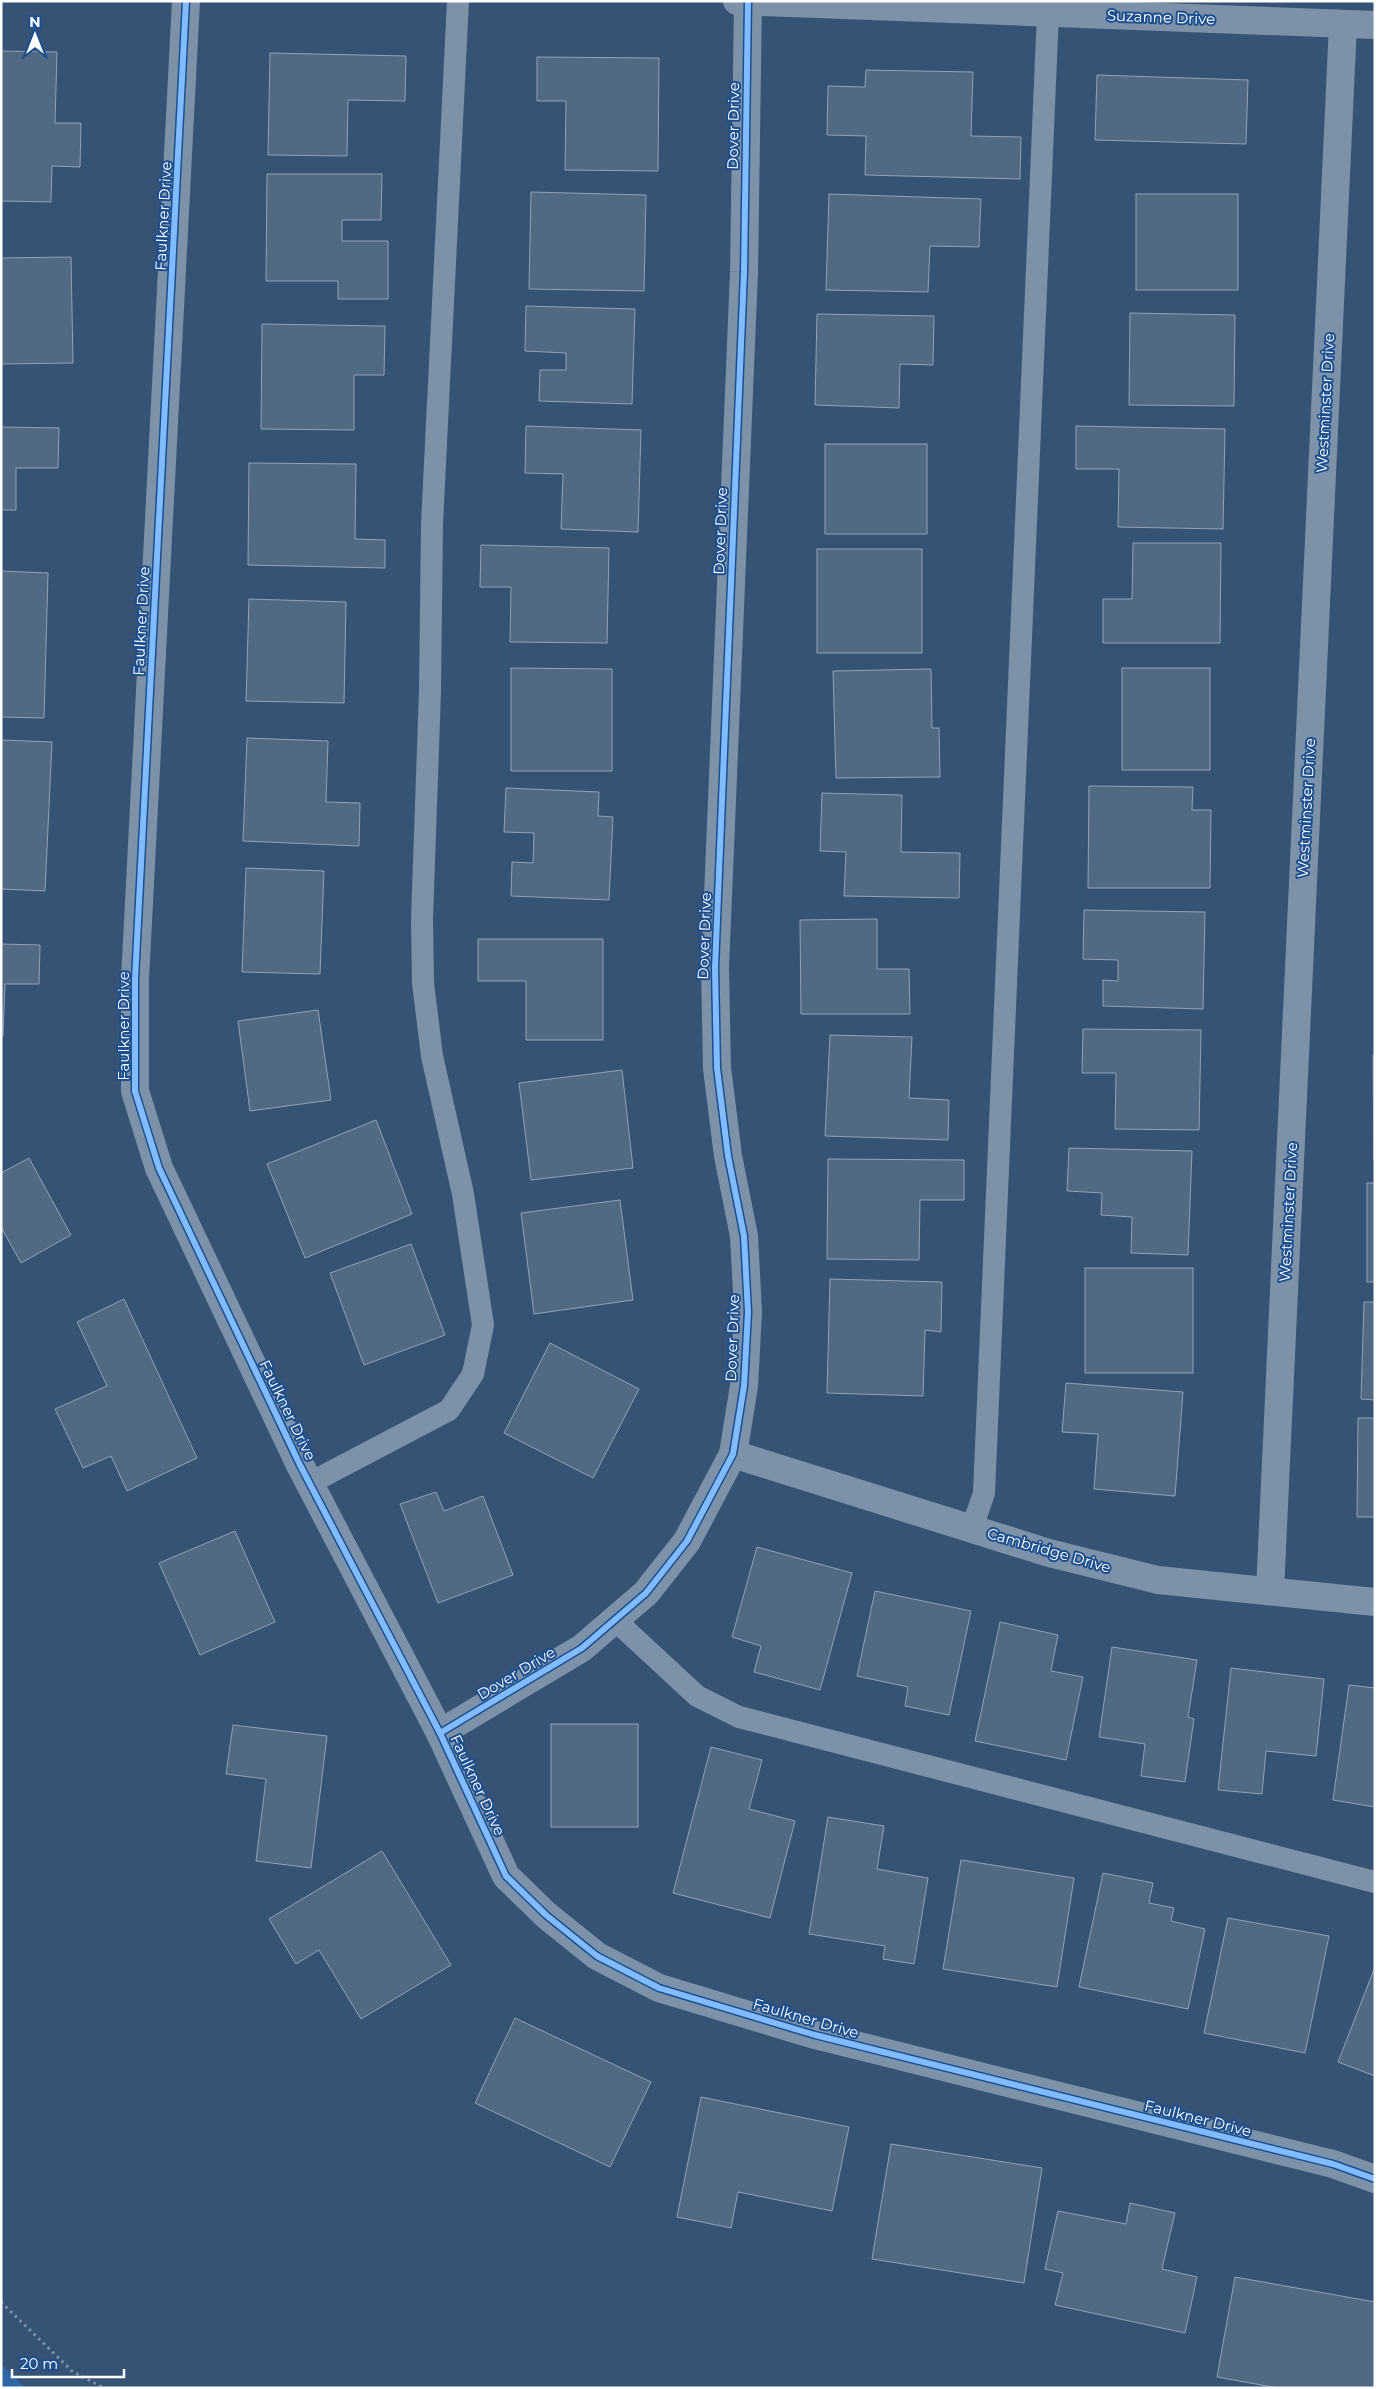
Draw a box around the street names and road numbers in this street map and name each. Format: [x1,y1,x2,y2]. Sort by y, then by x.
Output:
street label: Suzanne Drive [1107,6,1215,28]
street label: Dover Drive [723,82,743,170]
street label: Faulkner Drive [151,161,175,271]
street label: Westminster Drive [1312,333,1338,473]
street label: Dover Drive [709,487,731,575]
street label: Faulkner Drive [129,566,153,676]
street label: Westminster Drive [1293,738,1319,878]
street label: Dover Drive [693,892,715,980]
street label: Faulkner Drive [114,971,133,1081]
street label: Westminster Drive [1275,1142,1301,1282]
street label: Dover Drive [721,1294,743,1382]
street label: Faulkner Drive [255,1357,321,1463]
street label: Cambridge Drive [985,1523,1113,1577]
street label: Dover Drive [473,1642,559,1704]
street label: Faulkner Drive [446,1731,510,1839]
street label: Faulkner Drive [751,1994,861,2042]
street label: Faulkner Drive [1143,2096,1253,2140]

